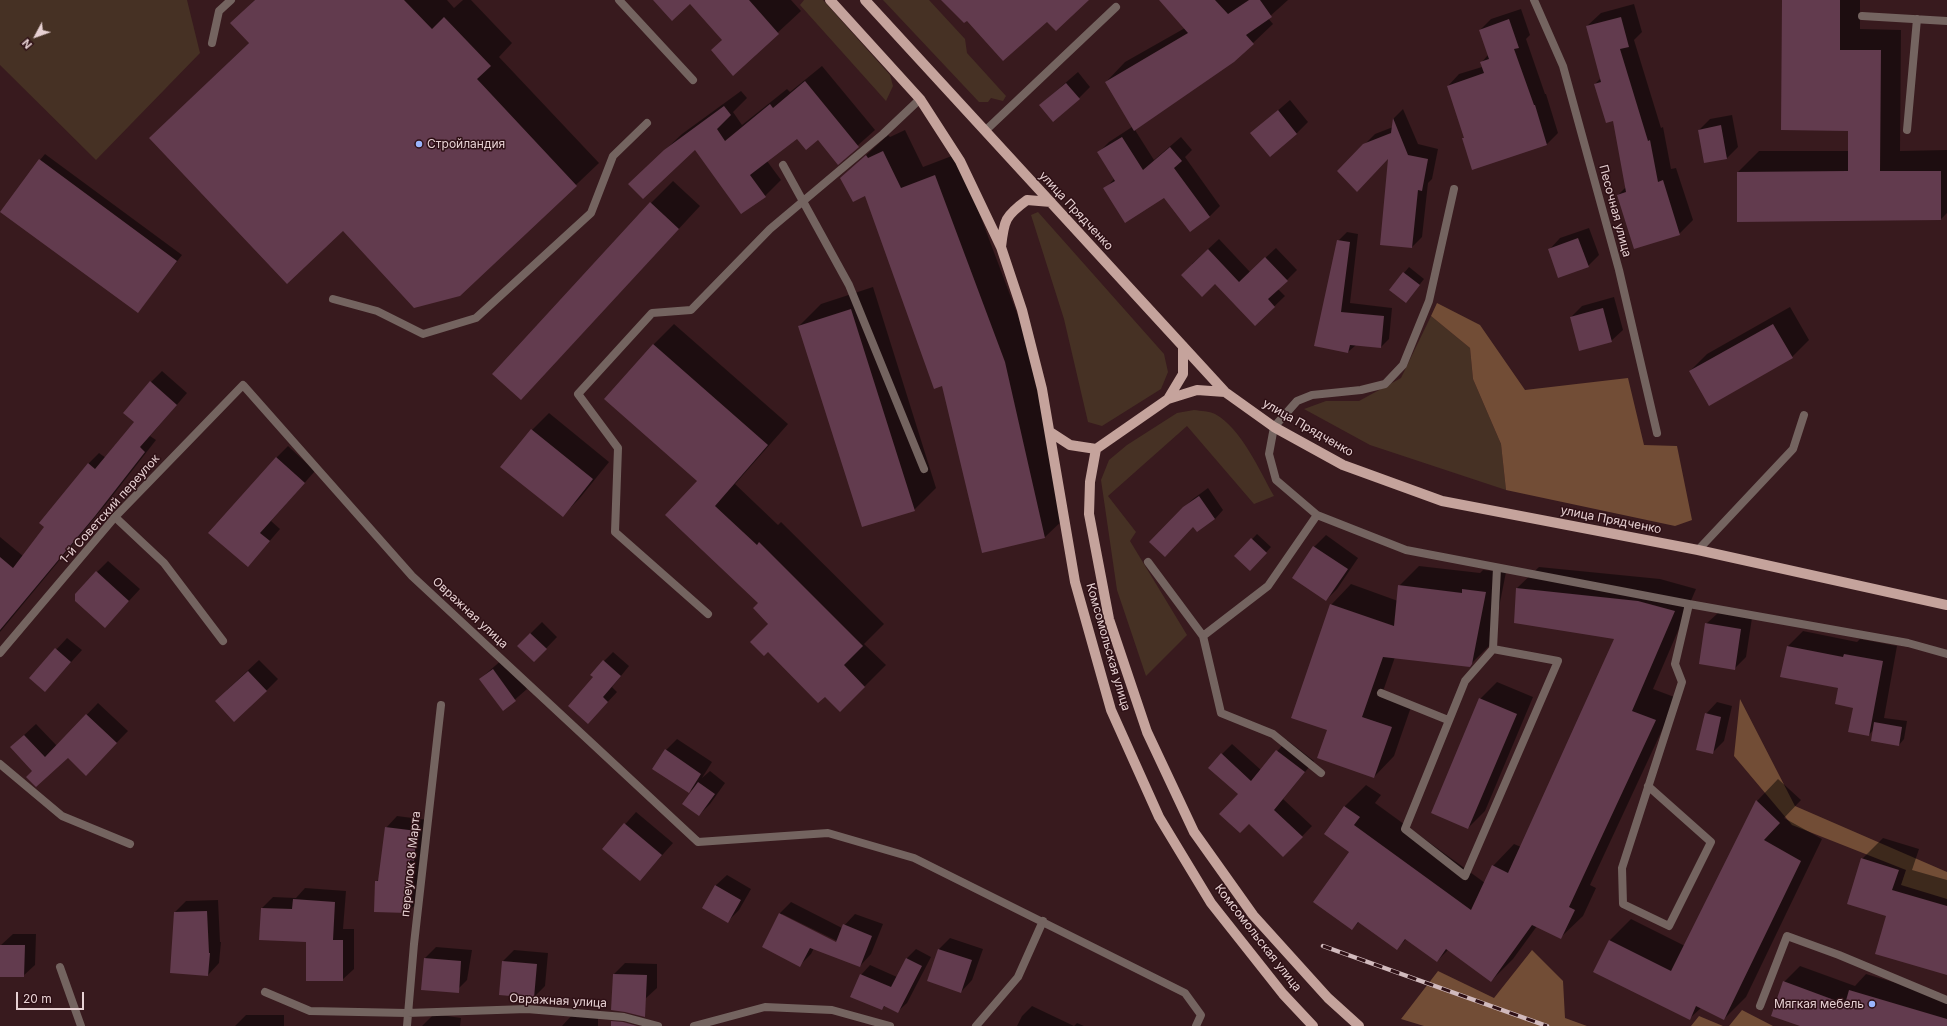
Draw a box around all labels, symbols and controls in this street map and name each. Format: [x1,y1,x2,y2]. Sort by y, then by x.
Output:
north arrow [16,16,56,56]
text: N [19,36,35,52]
place label: Стройландия [427,137,505,151]
marker: Стройландия [414,139,424,149]
street label: Песочная улица [1596,163,1634,259]
street label: улица Прядченко [1036,169,1116,253]
street label: улица Прядченко [1260,396,1356,460]
street label: 1-й Советский переулок [57,451,163,567]
street label: улица Прядченко [1559,503,1663,537]
street label: Овражная улица [429,574,511,652]
street label: Комсомольская улица [1083,581,1133,713]
street label: переулок 8 Марта [398,810,424,918]
street label: Комсомольская улица [1212,881,1304,995]
scale bar [18,984,86,1010]
text: 20 m [23,991,52,1006]
street label: Овражная улица [509,991,607,1011]
place label: Мягкая мебель [1774,997,1864,1011]
marker: Мягкая мебель [1867,999,1877,1009]

